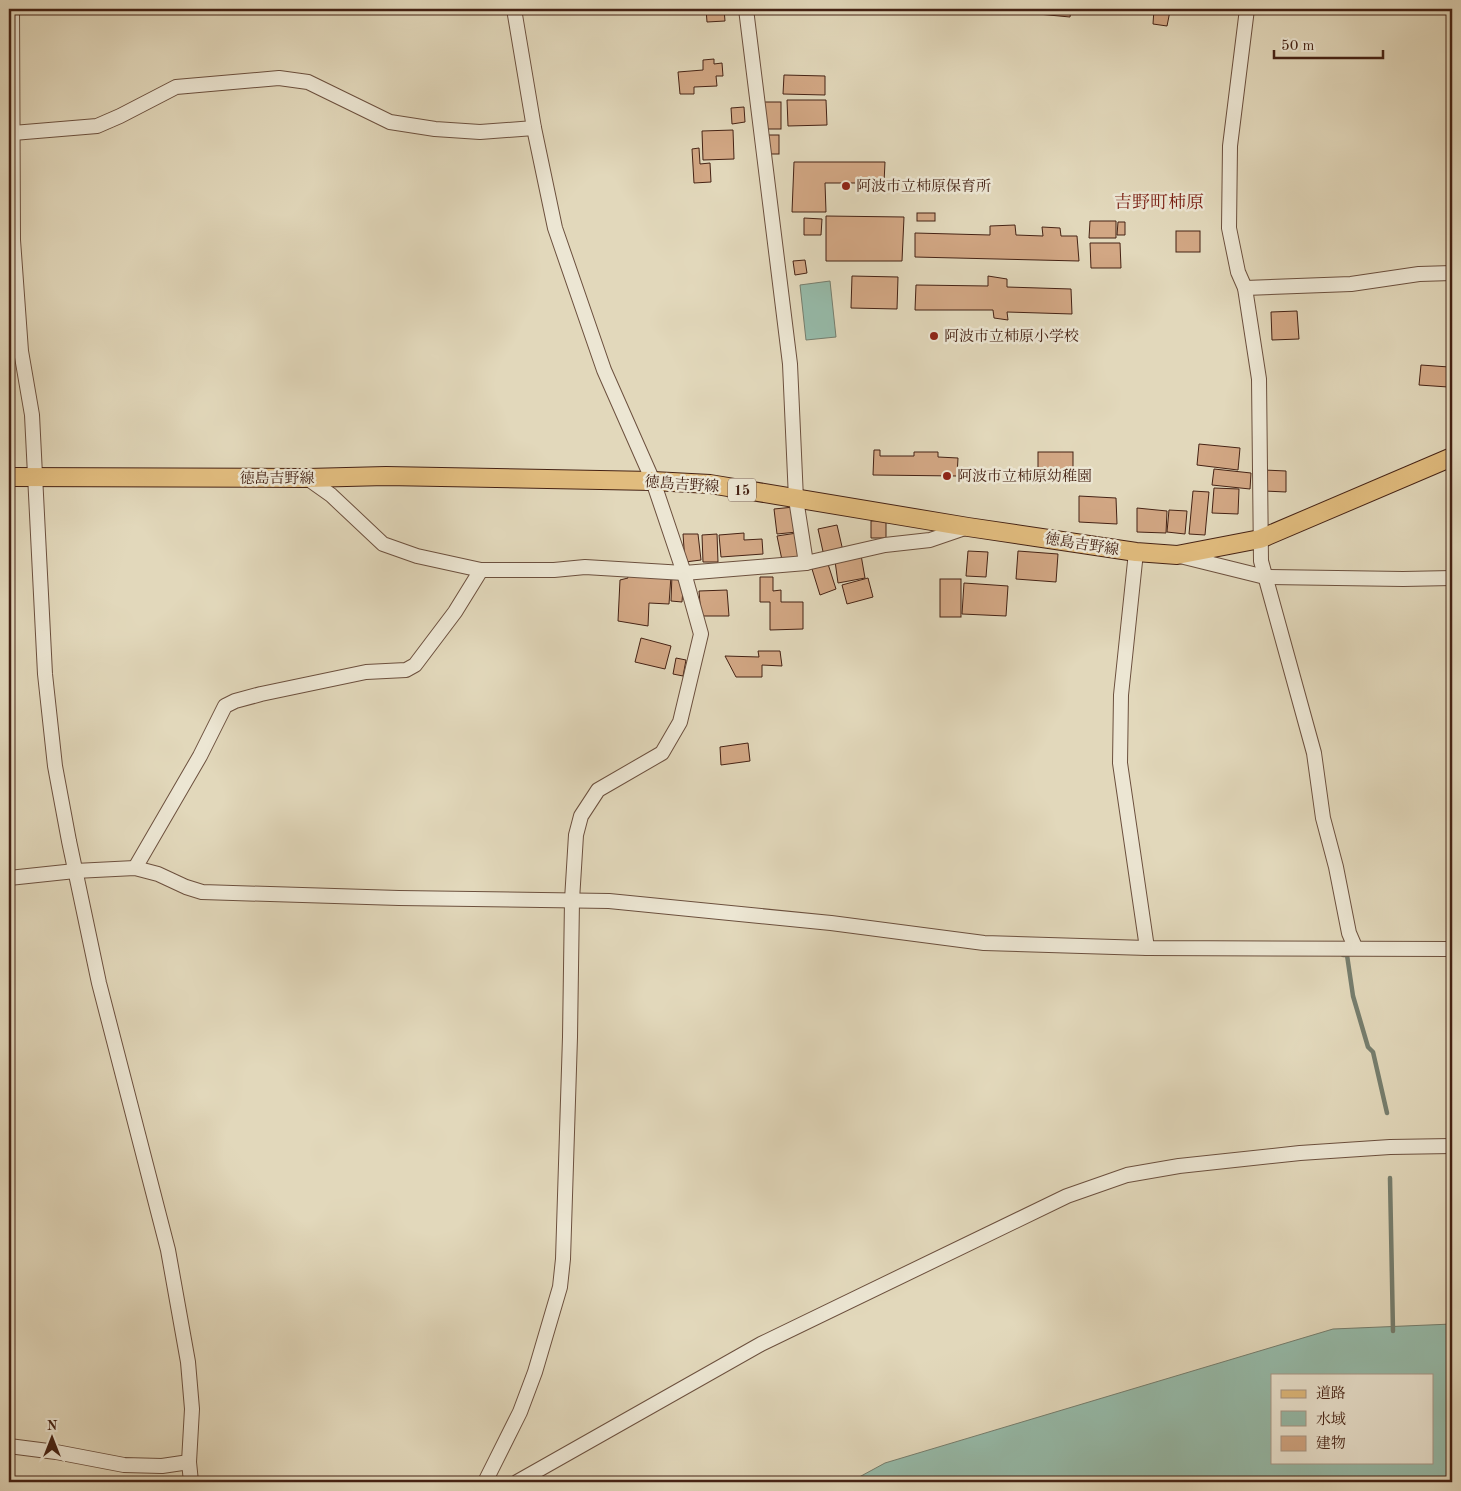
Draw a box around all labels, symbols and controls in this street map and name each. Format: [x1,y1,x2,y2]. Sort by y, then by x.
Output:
scale bar [1274,28,1382,60]
text: 50 m [1281,39,1315,54]
place label: 阿波市立柿原保育所 [856,178,991,195]
marker: 阿波市立柿原保育所 [840,180,852,192]
district label: 吉野町柿原 [1114,192,1204,212]
place label: 阿波市立柿原小学校 [944,328,1079,345]
marker: 阿波市立柿原小学校 [928,330,940,342]
place label: 阿波市立柿原幼稚園 [957,468,1092,485]
street label: 徳島吉野線 [239,470,315,487]
marker: 阿波市立柿原幼稚園 [941,470,953,482]
street label: 徳島吉野線 [644,473,720,496]
road number: 15 [728,478,756,502]
street label: 徳島吉野線 [1044,530,1120,559]
legend [1271,1374,1434,1464]
text: 道路 [1316,1385,1346,1402]
text: 水域 [1316,1411,1346,1428]
north arrow [28,1414,78,1464]
text: N [47,1419,58,1433]
text: 建物 [1316,1435,1346,1452]

